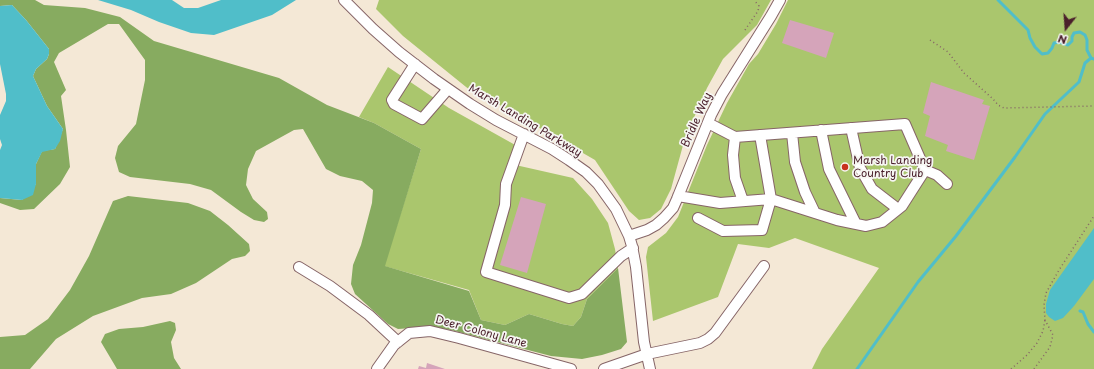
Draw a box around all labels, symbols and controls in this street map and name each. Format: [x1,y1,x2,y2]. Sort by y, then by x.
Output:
north arrow [1046,8,1086,48]
text: N [1056,31,1069,49]
street label: Marsh Landing Parkway [466,82,584,160]
street label: Bridle Way [679,90,715,150]
place label: Marsh Landing Country Club [853,154,932,180]
marker: Marsh Landing Country Club [840,162,850,172]
street label: Deer Colony Lane [434,313,528,351]

